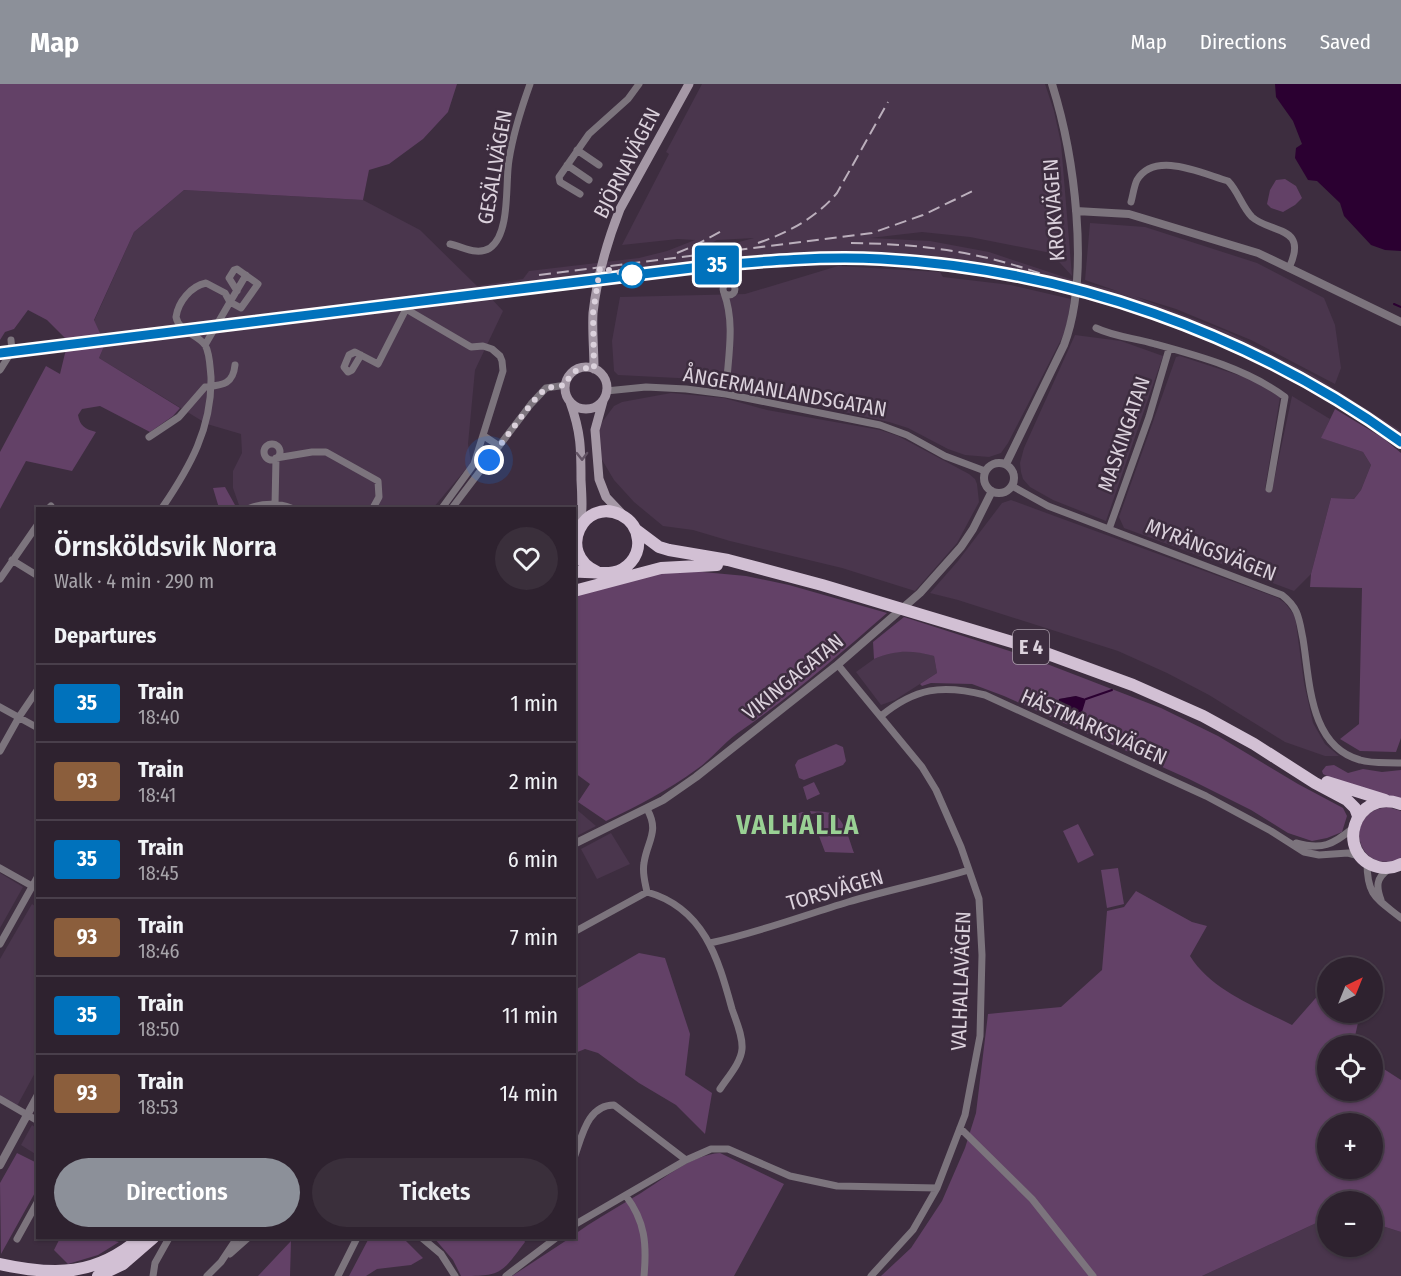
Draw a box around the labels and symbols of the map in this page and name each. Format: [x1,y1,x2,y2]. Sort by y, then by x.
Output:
street label: BJÖRNAVÄGEN [588,103,666,223]
street label: GESÄLLVÄGEN [472,108,518,226]
street label: KROKVÄGEN [1037,158,1071,262]
line badge: 35 [690,246,744,285]
unlabelled marker [619,262,645,288]
street label: ÅNGERMANLANDSGATAN [681,361,889,423]
street label: MASKINGATAN [1092,373,1156,495]
your location [474,445,504,475]
one-way arrow [575,452,588,461]
street label: MYRÄNGSVÄGEN [1142,513,1280,587]
street label: VIKINGAGATAN [737,628,849,726]
road number: E 4 [1013,630,1049,664]
street label: HÄSTMARKSVÄGEN [1017,683,1171,771]
district label: VALHALLA [735,809,860,841]
street label: TORSVÄGEN [784,864,886,916]
street label: VALHALLAVÄGEN [946,911,976,1051]
north arrow [1317,957,1383,1023]

